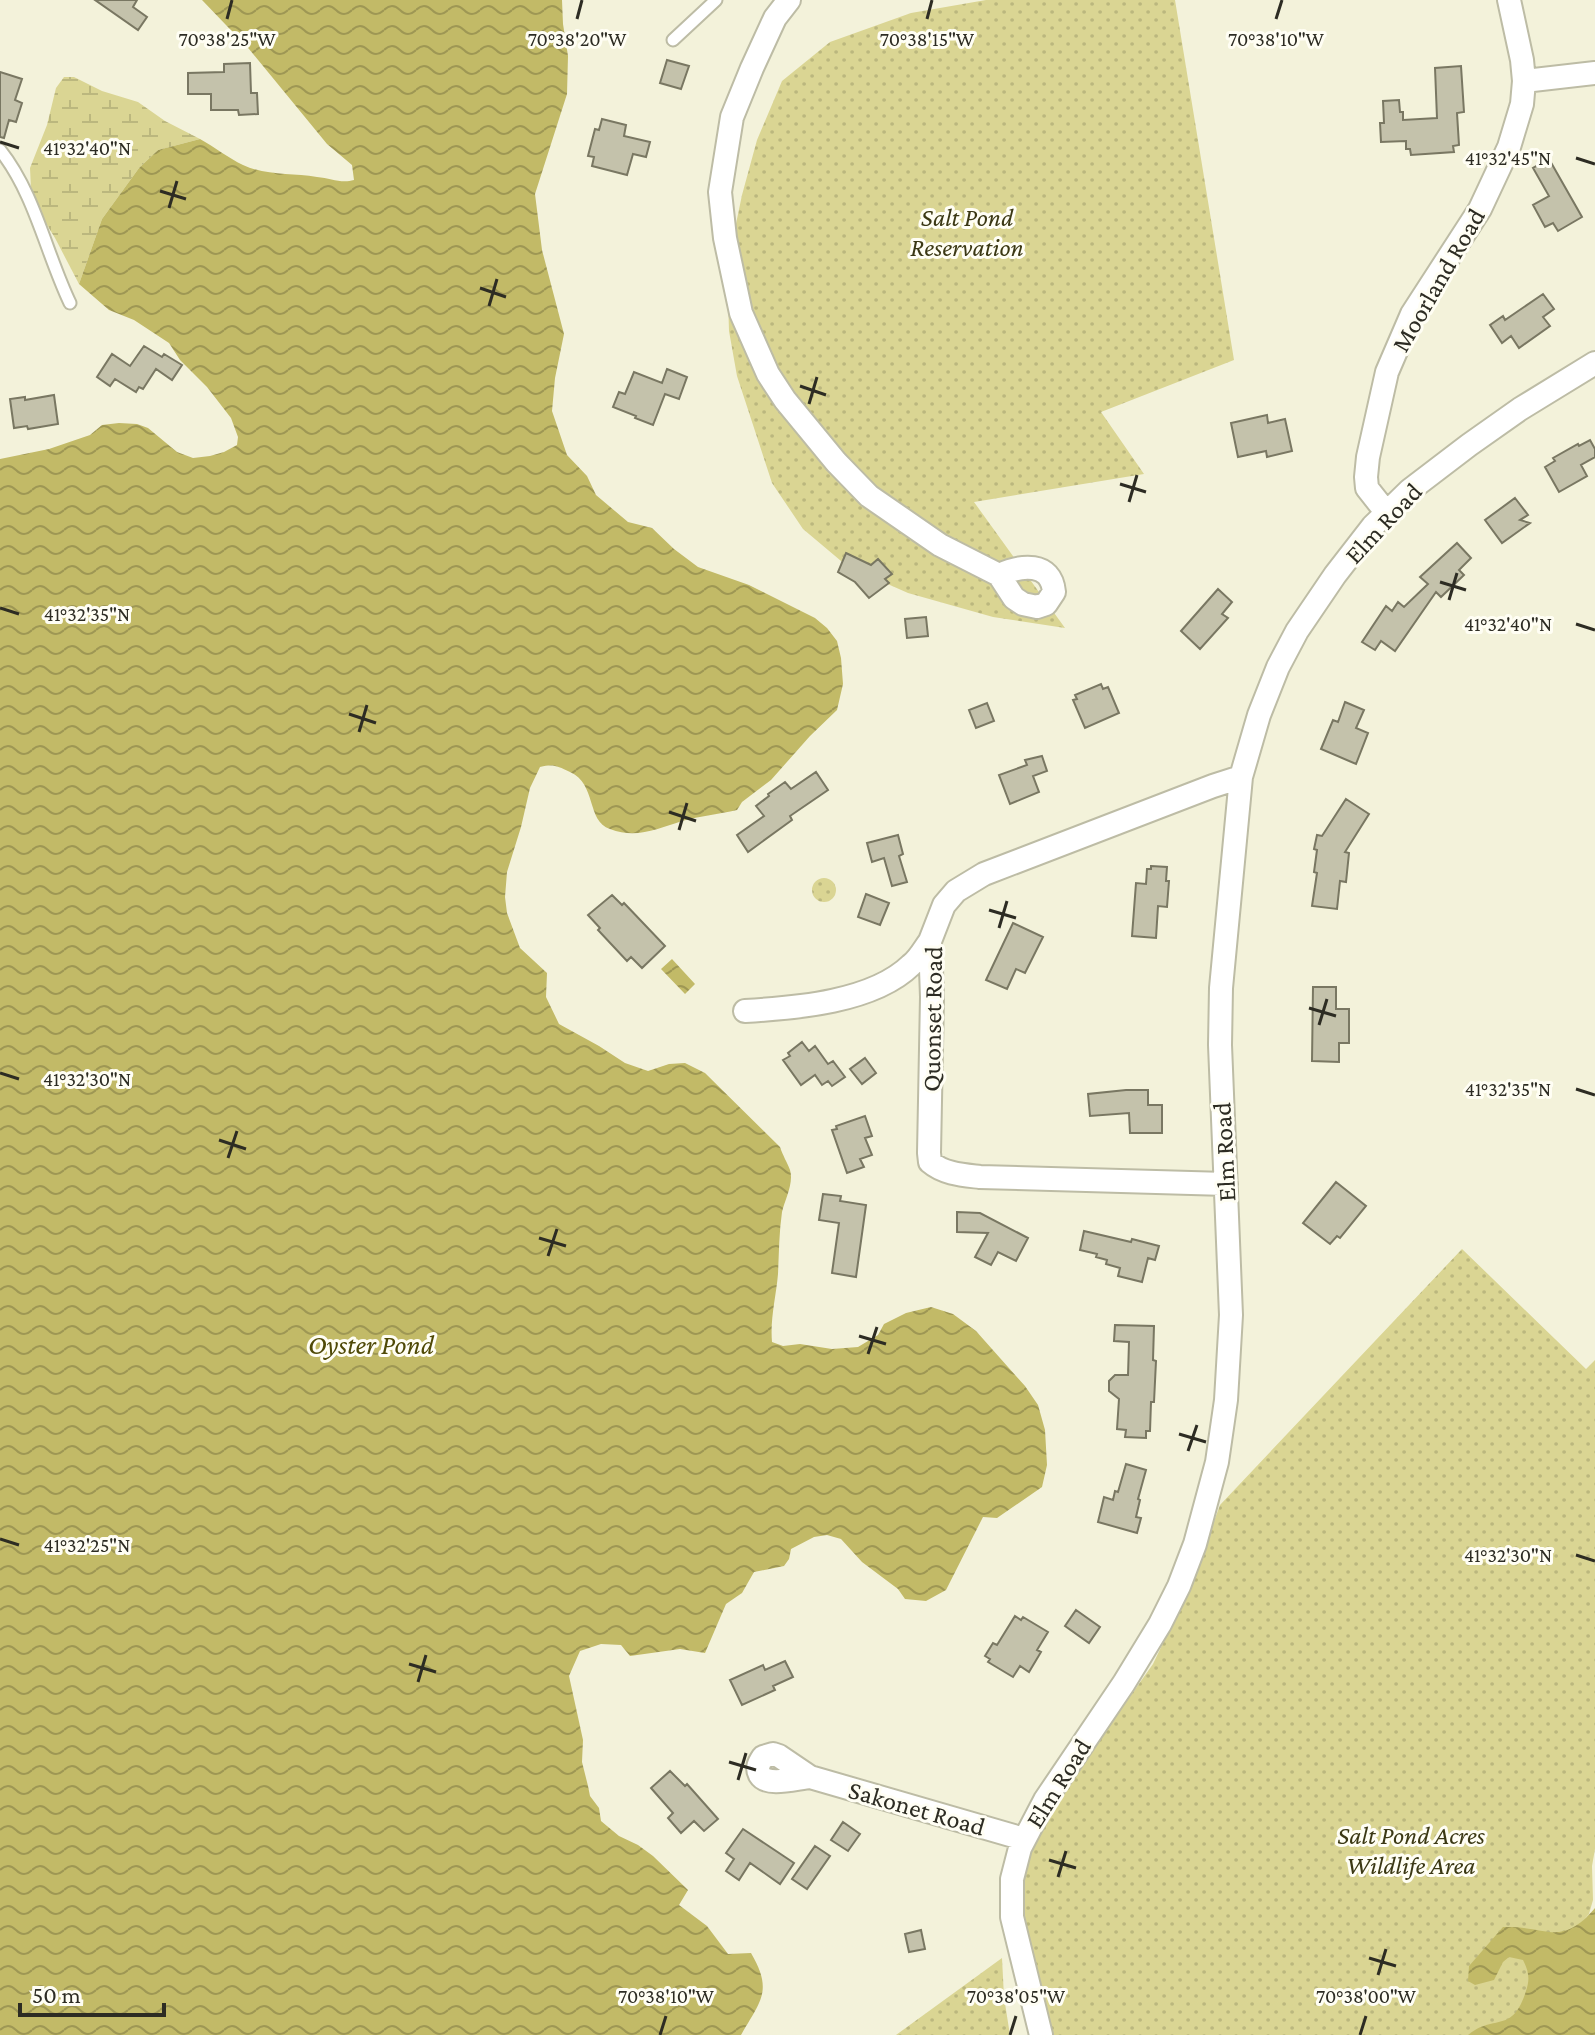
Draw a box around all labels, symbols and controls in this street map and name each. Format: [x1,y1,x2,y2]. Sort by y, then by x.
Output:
text: 70°38'25"W [178,28,276,50]
text: 70°38'20"W [528,28,627,50]
text: 70°38'15"W [880,28,975,50]
text: 70°38'10"W [1228,28,1325,50]
text: 41°32'40"N [43,137,131,159]
text: 41°32'45"N [1465,147,1551,169]
park label: Salt Pond Reservation [910,203,1024,262]
street label: Moorland Road [1386,203,1491,357]
street label: Elm Road [1339,477,1428,570]
text: 41°32'35"N [44,603,130,625]
text: 41°32'40"N [1464,613,1552,635]
street label: Quonset Road [917,946,948,1092]
text: 41°32'30"N [43,1068,131,1090]
text: 41°32'35"N [1465,1078,1551,1100]
street label: Elm Road [1207,1101,1242,1202]
water label: Oyster Pond [308,1329,435,1360]
text: 41°32'25"N [44,1534,130,1556]
text: 41°32'30"N [1464,1544,1552,1566]
street label: Elm Road [1020,1733,1097,1833]
street label: Sakonet Road [845,1775,989,1842]
park label: Salt Pond Acres Wildlife Area [1337,1821,1485,1880]
scale bar [20,1967,164,2017]
text: 50 m [32,1981,81,2008]
text: 70°38'10"W [618,1985,715,2007]
text: 70°38'05"W [967,1985,1066,2007]
text: 70°38'00"W [1316,1985,1417,2007]

